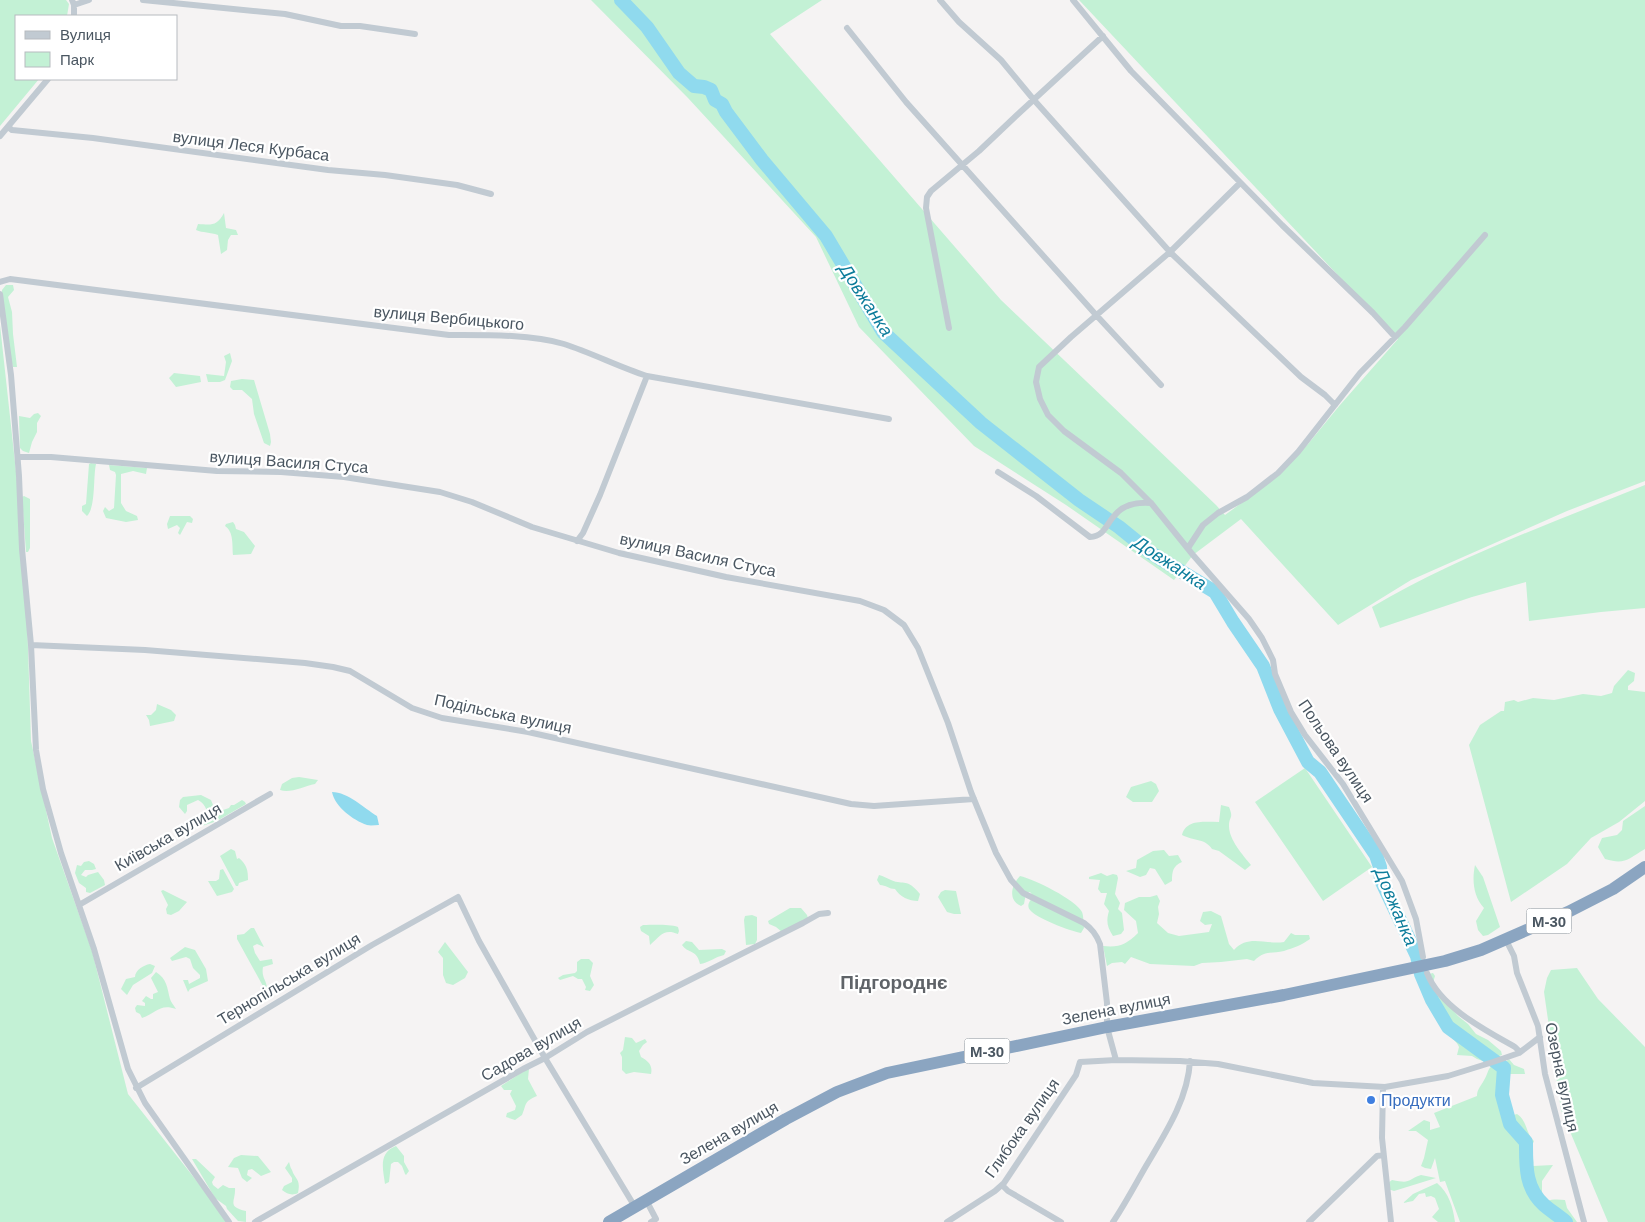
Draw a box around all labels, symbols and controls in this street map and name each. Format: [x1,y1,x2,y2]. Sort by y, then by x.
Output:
legend [15,15,178,80]
text: Вулиця [60,26,111,43]
text: Парк [60,51,94,68]
street label: вулиця Леся Курбаса [172,128,330,164]
water label: Довжанка [834,258,897,340]
street label: вулиця Вербицького [373,303,525,333]
street label: вулиця Василя Стуса [209,448,369,476]
street label: вулиця Василя Стуса [618,530,778,580]
water label: Довжанка [1128,531,1210,594]
street label: Подільська вулиця [433,691,573,737]
street label: Польова вулиця [1295,696,1377,806]
street label: Київська вулиця [112,800,224,874]
water label: Довжанка [1370,863,1421,949]
road number: М-30 [1526,908,1572,934]
street label: Тернопільська вулиця [215,930,363,1028]
district label: Підгороднє [840,972,948,993]
street label: Зелена вулиця [1060,990,1172,1028]
street label: Садова вулиця [478,1014,584,1084]
street label: Озерна вулиця [1542,1021,1582,1133]
road number: М-30 [964,1038,1010,1064]
street label: Глибока вулиця [982,1075,1062,1181]
place label: Продукти [1381,1092,1451,1109]
marker: Продукти [1365,1094,1377,1106]
street label: Зелена вулиця [677,1098,781,1168]

